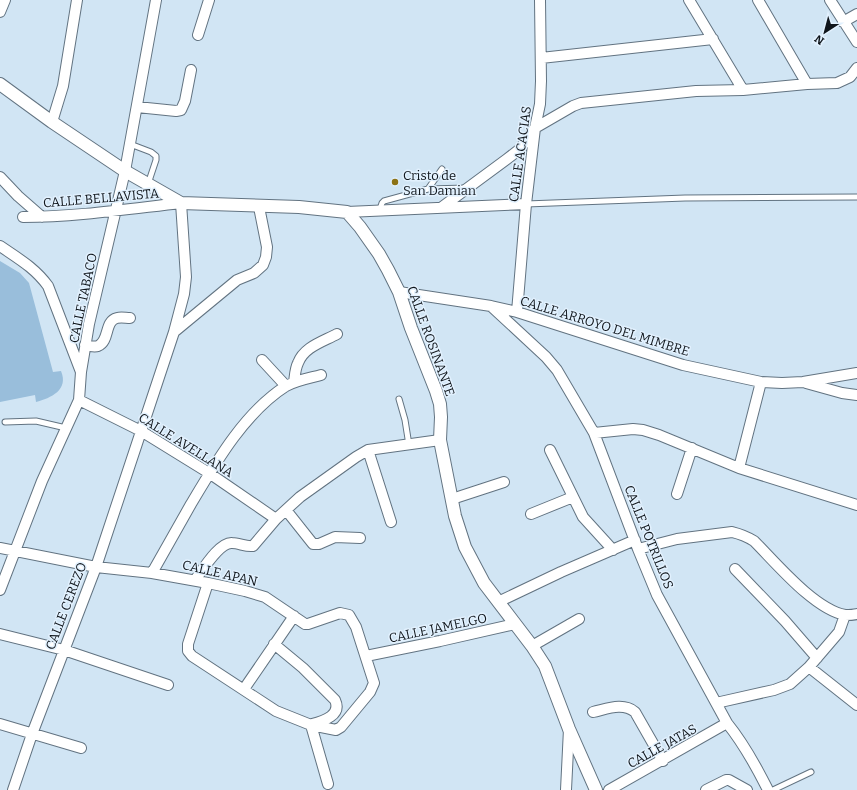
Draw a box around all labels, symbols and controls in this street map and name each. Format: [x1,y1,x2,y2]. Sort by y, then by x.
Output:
north arrow [805,12,845,52]
text: N [812,32,827,47]
street label: CALLE ACACIAS [506,105,534,203]
place label: Cristo de San Damian [403,168,477,198]
marker: Cristo de San Damian [390,177,400,187]
street label: CALLE BELLAVISTA [42,185,160,211]
street label: CALLE TABACO [66,252,100,344]
street label: CALLE ROSINANTE [404,284,458,398]
street label: CALLE ARROYO DEL MIMBRE [518,293,692,359]
street label: CALLE AVELLANA [136,410,237,481]
street label: CALLE POTRILLOS [621,483,677,591]
street label: CALLE APAN [181,557,259,589]
street label: CALLE CEREZO [42,560,90,652]
street label: CALLE JAMELGO [388,610,488,646]
street label: CALLE JATAS [625,721,699,771]

